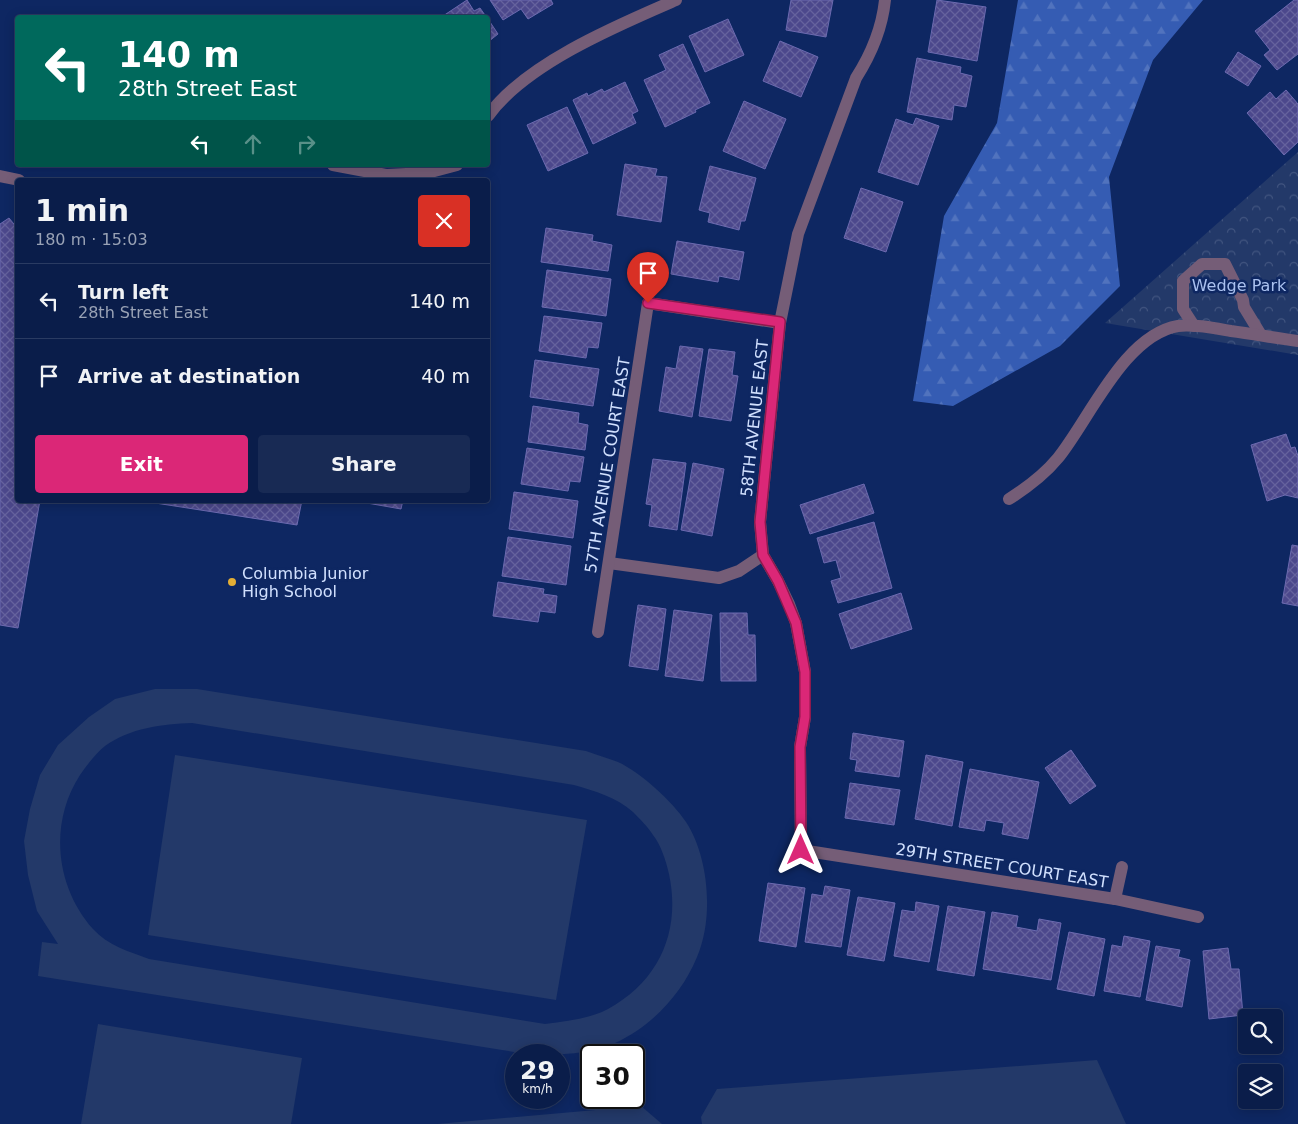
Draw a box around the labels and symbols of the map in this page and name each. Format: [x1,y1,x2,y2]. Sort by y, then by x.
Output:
pin [627,252,669,303]
park label: Wedge Park [1192,276,1287,295]
street label: 58TH AVENUE EAST [737,338,772,498]
street label: 57TH AVENUE COURT EAST [581,356,634,574]
place label: Columbia Junior High School [242,564,369,601]
marker: Columbia Junior High School [226,576,238,588]
position arrow [774,823,826,875]
street label: 29TH STREET COURT EAST [894,839,1110,892]
speed limit sign: 30 [580,1044,645,1109]

